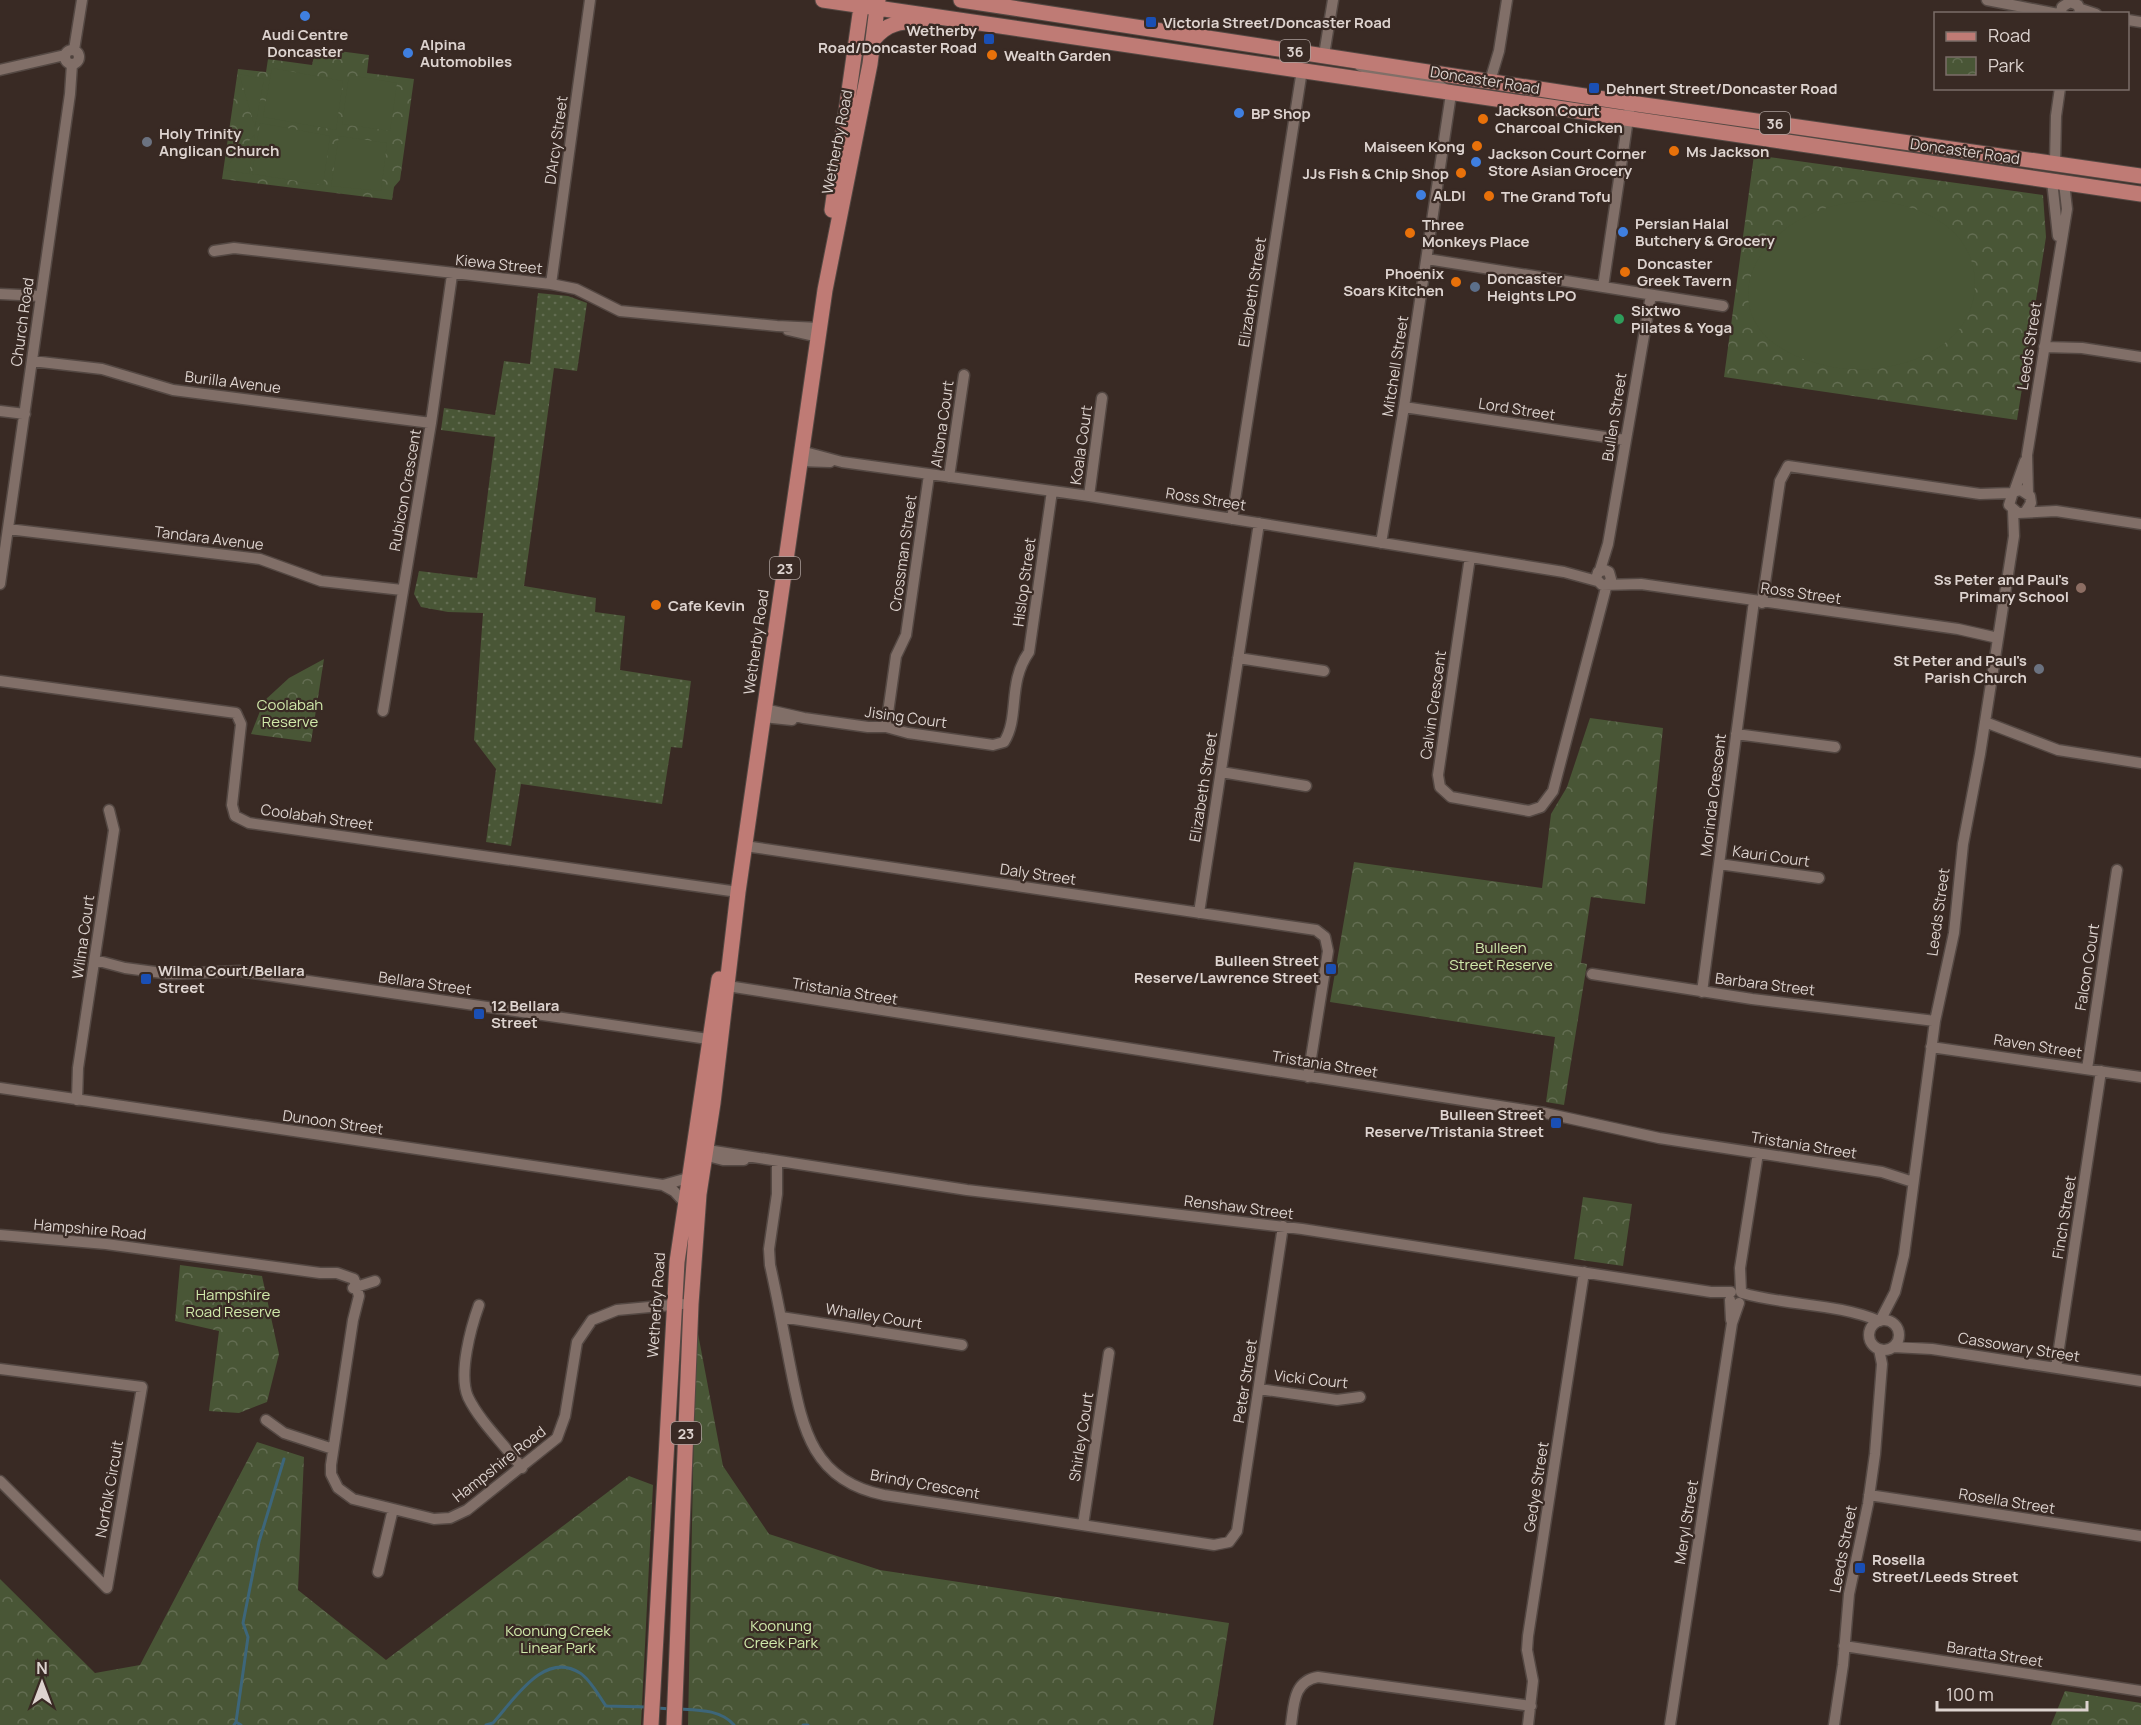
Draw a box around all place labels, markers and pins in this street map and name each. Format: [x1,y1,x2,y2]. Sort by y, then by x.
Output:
marker: Audi Centre Doncaster [298,9,312,23]
place label: Victoria Street/Doncaster Road [1163,12,1391,33]
marker: Victoria Street/Doncaster Road [1144,15,1158,29]
place label: Wetherby Road/Doncaster Road [818,20,978,58]
place label: Audi Centre Doncaster [262,24,348,62]
marker: Wetherby Road/Doncaster Road [982,32,996,46]
place label: Alpina Automobiles [420,34,512,72]
place label: Wealth Garden [1004,45,1111,66]
marker: Alpina Automobiles [401,46,415,60]
marker: Wealth Garden [985,48,999,62]
place label: Dehnert Street/Doncaster Road [1606,78,1837,99]
marker: Dehnert Street/Doncaster Road [1587,81,1601,95]
place label: Jackson Court Charcoal Chicken [1495,100,1623,138]
place label: BP Shop [1251,103,1311,124]
marker: BP Shop [1232,106,1246,120]
marker: Jackson Court Charcoal Chicken [1476,112,1490,126]
place label: Holy Trinity Anglican Church [159,123,279,161]
marker: Holy Trinity Anglican Church [140,135,154,149]
place label: Maiseen Kong [1364,136,1465,157]
marker: Maiseen Kong [1470,139,1484,153]
place label: Ms Jackson [1686,141,1769,162]
place label: Jackson Court Corner Store Asian Grocery [1488,143,1646,181]
marker: Ms Jackson [1667,144,1681,158]
marker: Jackson Court Corner Store Asian Grocery [1469,155,1483,169]
place label: JJs Fish & Chip Shop [1303,163,1449,184]
marker: JJs Fish & Chip Shop [1454,166,1468,180]
place label: ALDI [1433,185,1466,206]
place label: The Grand Tofu [1501,186,1611,207]
marker: ALDI [1414,188,1428,202]
marker: The Grand Tofu [1482,189,1496,203]
place label: Persian Halal Butchery & Grocery [1635,213,1775,251]
place label: Three Monkeys Place [1422,214,1530,252]
marker: Persian Halal Butchery & Grocery [1616,225,1630,239]
marker: Three Monkeys Place [1403,226,1417,240]
place label: Doncaster Greek Tavern [1637,253,1732,291]
place label: Phoenix Soars Kitchen [1343,263,1445,301]
marker: Doncaster Greek Tavern [1618,265,1632,279]
place label: Doncaster Heights LPO [1487,268,1576,306]
marker: Phoenix Soars Kitchen [1449,275,1463,289]
marker: Doncaster Heights LPO [1468,280,1482,294]
place label: Sixtwo Pilates & Yoga [1631,300,1732,338]
marker: Sixtwo Pilates & Yoga [1612,312,1626,326]
place label: Ss Peter and Paul's Primary School [1934,569,2069,607]
marker: Ss Peter and Paul's Primary School [2074,581,2088,595]
place label: Cafe Kevin [668,595,745,616]
marker: Cafe Kevin [649,598,663,612]
place label: St Peter and Paul's Parish Church [1893,650,2027,688]
marker: St Peter and Paul's Parish Church [2032,662,2046,676]
place label: Bulleen Street Reserve/Lawrence Street [1134,950,1319,988]
place label: Wilma Court/Bellara Street [158,960,305,998]
marker: Bulleen Street Reserve/Lawrence Street [1324,962,1338,976]
marker: Wilma Court/Bellara Street [139,972,153,986]
place label: 12 Bellara Street [491,995,560,1033]
marker: 12 Bellara Street [472,1007,486,1021]
place label: Bulleen Street Reserve/Tristania Street [1365,1104,1544,1142]
marker: Bulleen Street Reserve/Tristania Street [1549,1116,1563,1130]
place label: Rosella Street/Leeds Street [1872,1549,2018,1587]
marker: Rosella Street/Leeds Street [1853,1561,1867,1575]

